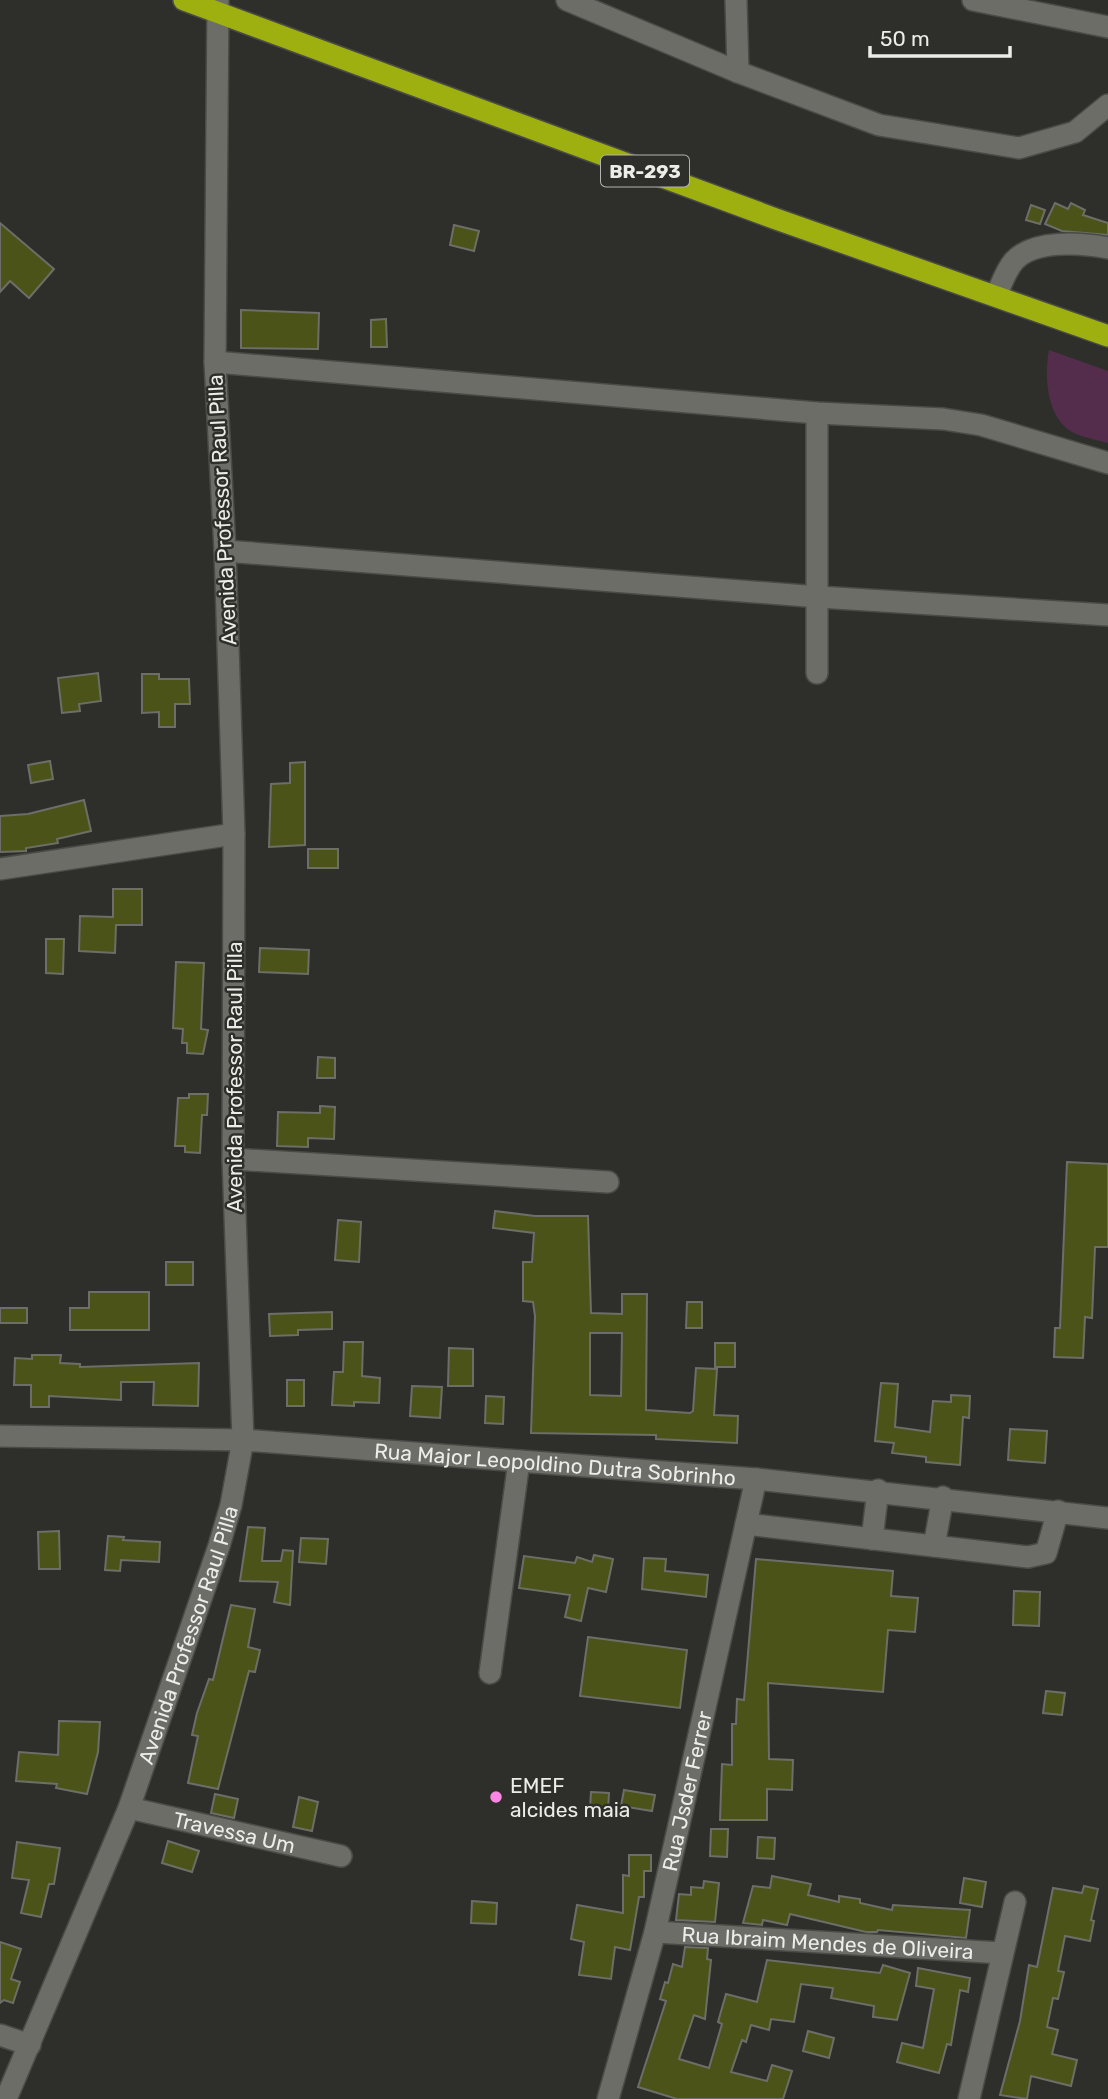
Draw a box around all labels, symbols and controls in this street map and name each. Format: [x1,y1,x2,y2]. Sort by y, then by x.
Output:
scale bar [870,14,1010,58]
text: 50 m [880,26,930,51]
road number: BR-293 [601,155,689,186]
street label: Avenida Professor Raul Pilla [202,374,242,646]
street label: Avenida Professor Raul Pilla [222,941,247,1213]
street label: Rua Major Leopoldino Dutra Sobrinho [373,1438,737,1490]
street label: Avenida Professor Raul Pilla [133,1503,243,1767]
street label: Rua Jsder Ferrer [656,1708,716,1873]
place label: EMEF alcides maia [510,1773,630,1822]
marker: EMEF alcides maia [488,1789,504,1805]
street label: Travessa Um [171,1806,298,1858]
street label: Rua Ibraim Mendes de Oliveira [681,1921,974,1964]

